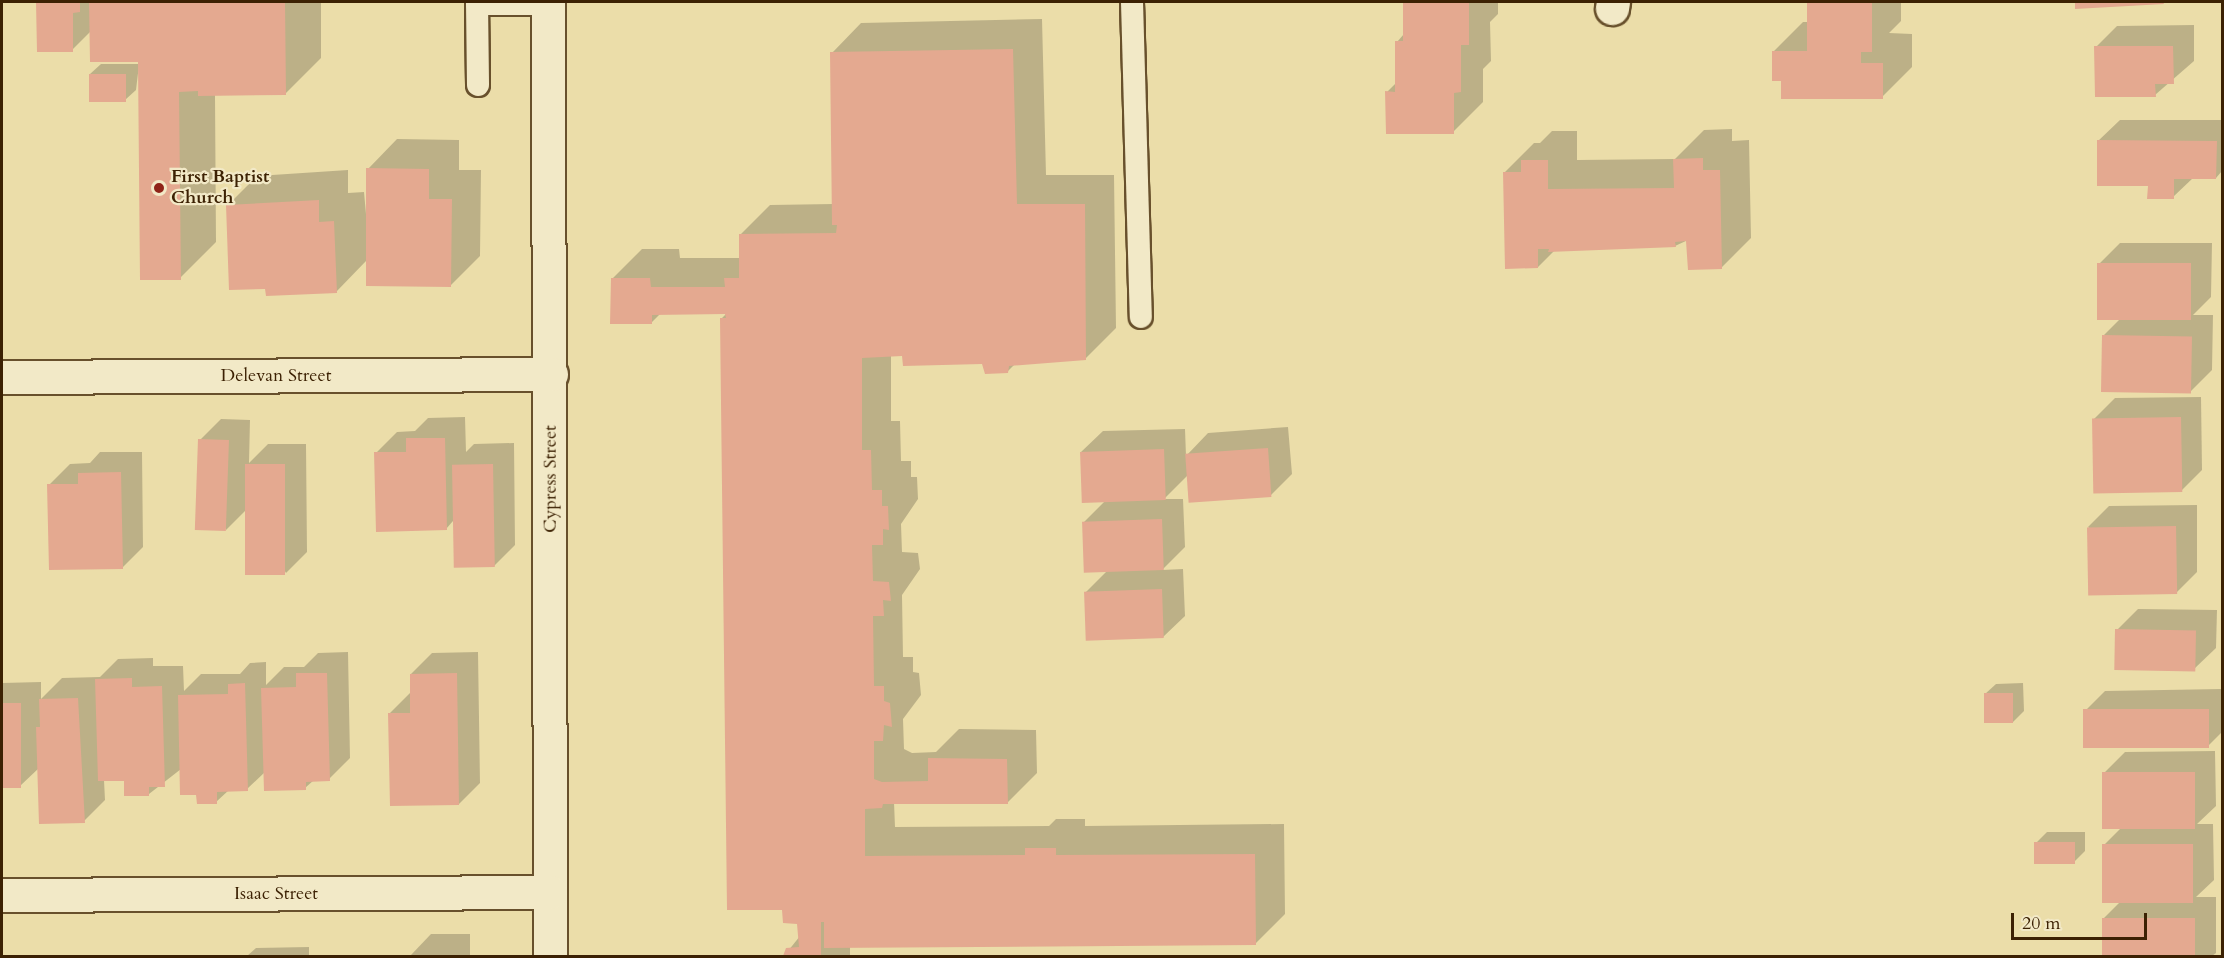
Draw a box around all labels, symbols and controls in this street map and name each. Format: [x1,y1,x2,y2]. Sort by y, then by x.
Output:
place label: First Baptist Church [171,167,269,210]
marker: First Baptist Church [152,181,166,195]
street label: Delevan Street [221,365,331,387]
street label: Cypress Street [540,425,562,533]
street label: Isaac Street [234,883,318,905]
scale bar [2014,901,2150,939]
text: 20 m [2022,911,2061,936]

